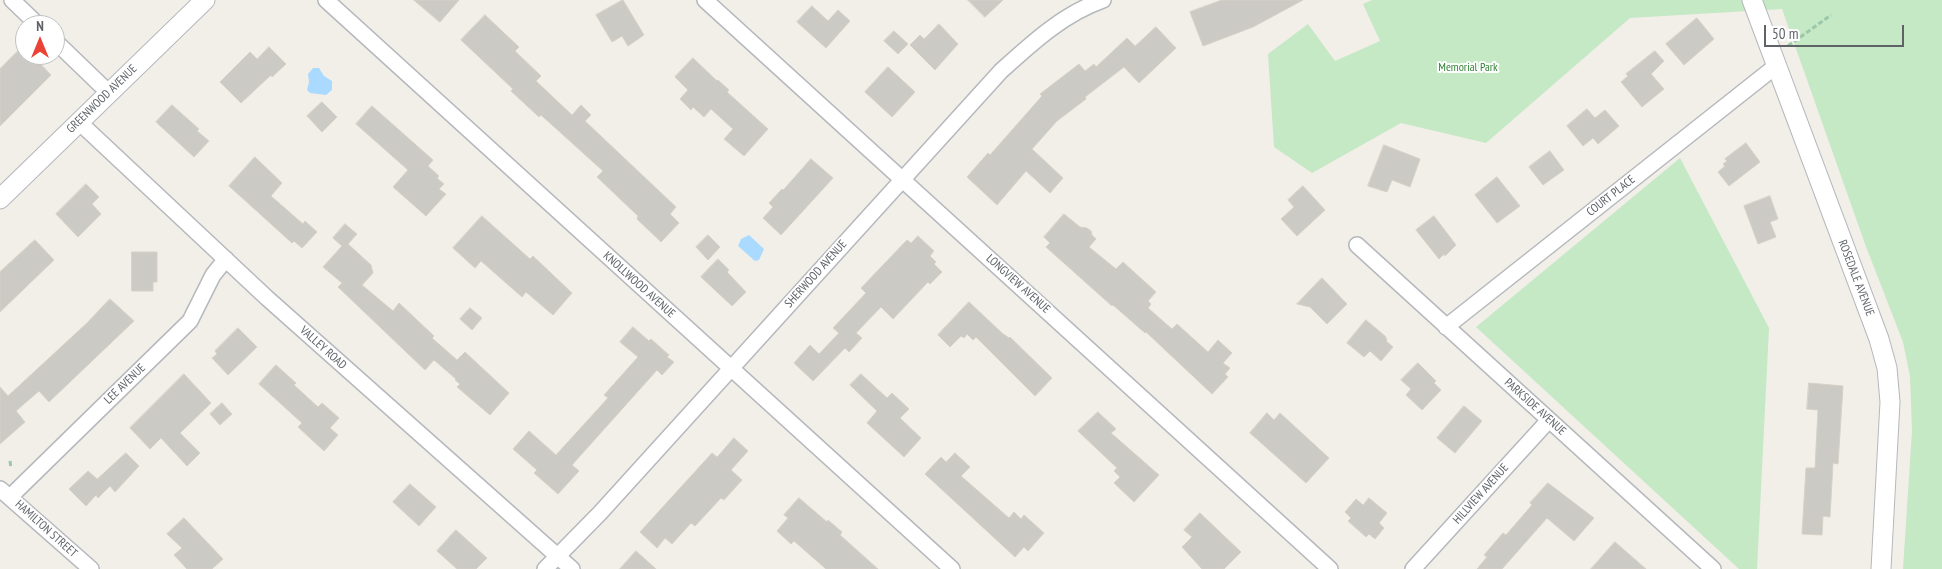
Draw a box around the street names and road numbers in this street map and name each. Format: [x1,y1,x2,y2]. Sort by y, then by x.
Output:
street label: GREENWOOD AVENUE [64,62,140,136]
street label: COURT PLACE [1584,173,1638,219]
street label: SHERWOOD AVENUE [782,237,850,311]
street label: ROSEDALE AVENUE [1835,238,1877,318]
street label: KNOLLWOOD AVENUE [600,249,678,321]
street label: LONGVIEW AVENUE [983,252,1053,316]
street label: VALLEY ROAD [297,323,349,373]
street label: LEE AVENUE [101,361,149,407]
street label: PARKSIDE AVENUE [1501,376,1569,438]
street label: HILLVIEW AVENUE [1450,461,1512,527]
street label: HAMILTON STREET [12,497,80,561]

